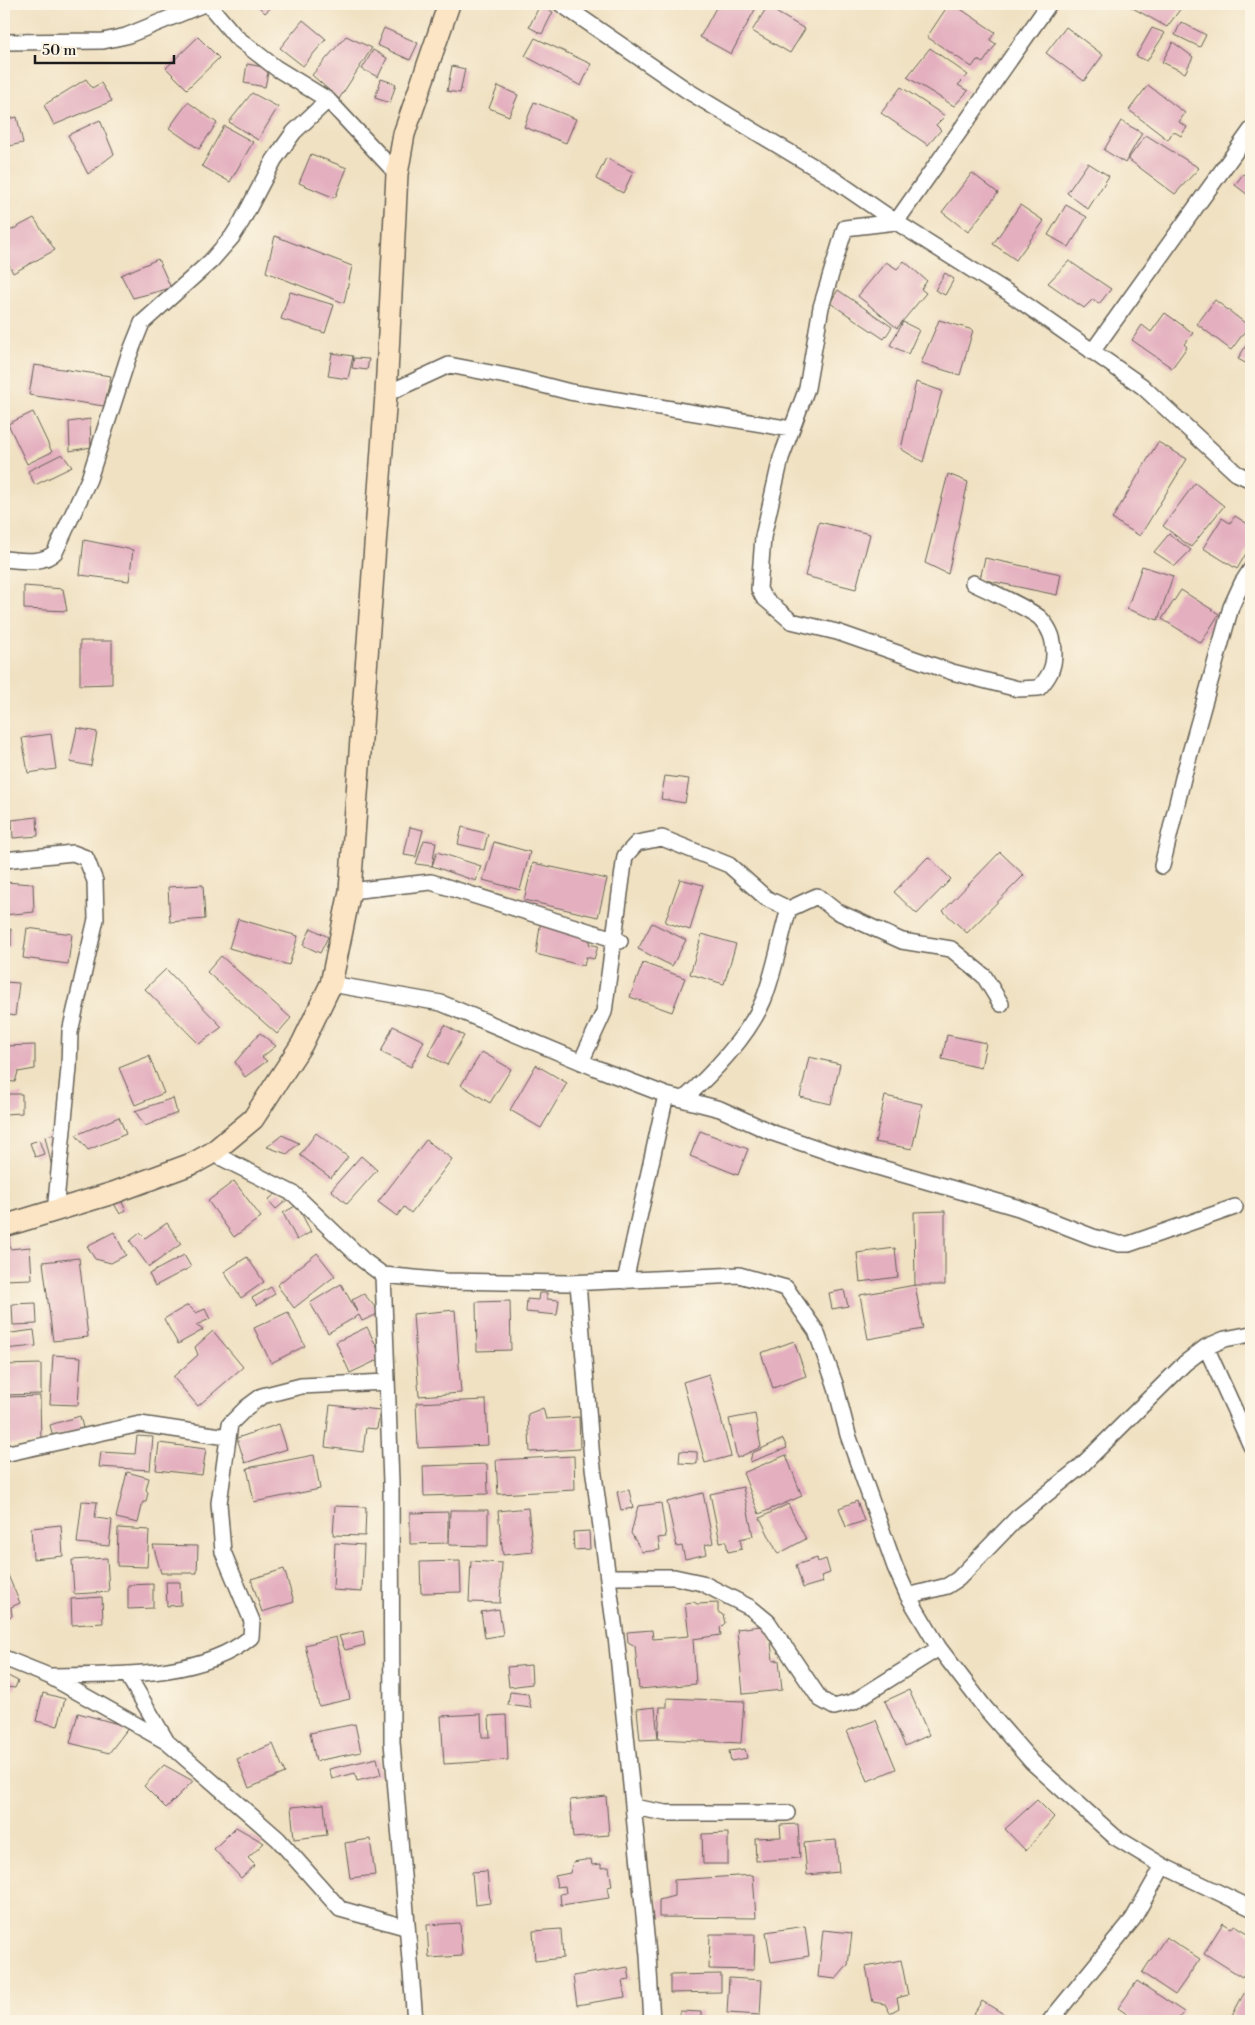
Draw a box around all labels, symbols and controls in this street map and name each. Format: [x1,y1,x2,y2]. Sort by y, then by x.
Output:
scale bar [35,32,174,64]
text: 50 m [42,41,76,60]

